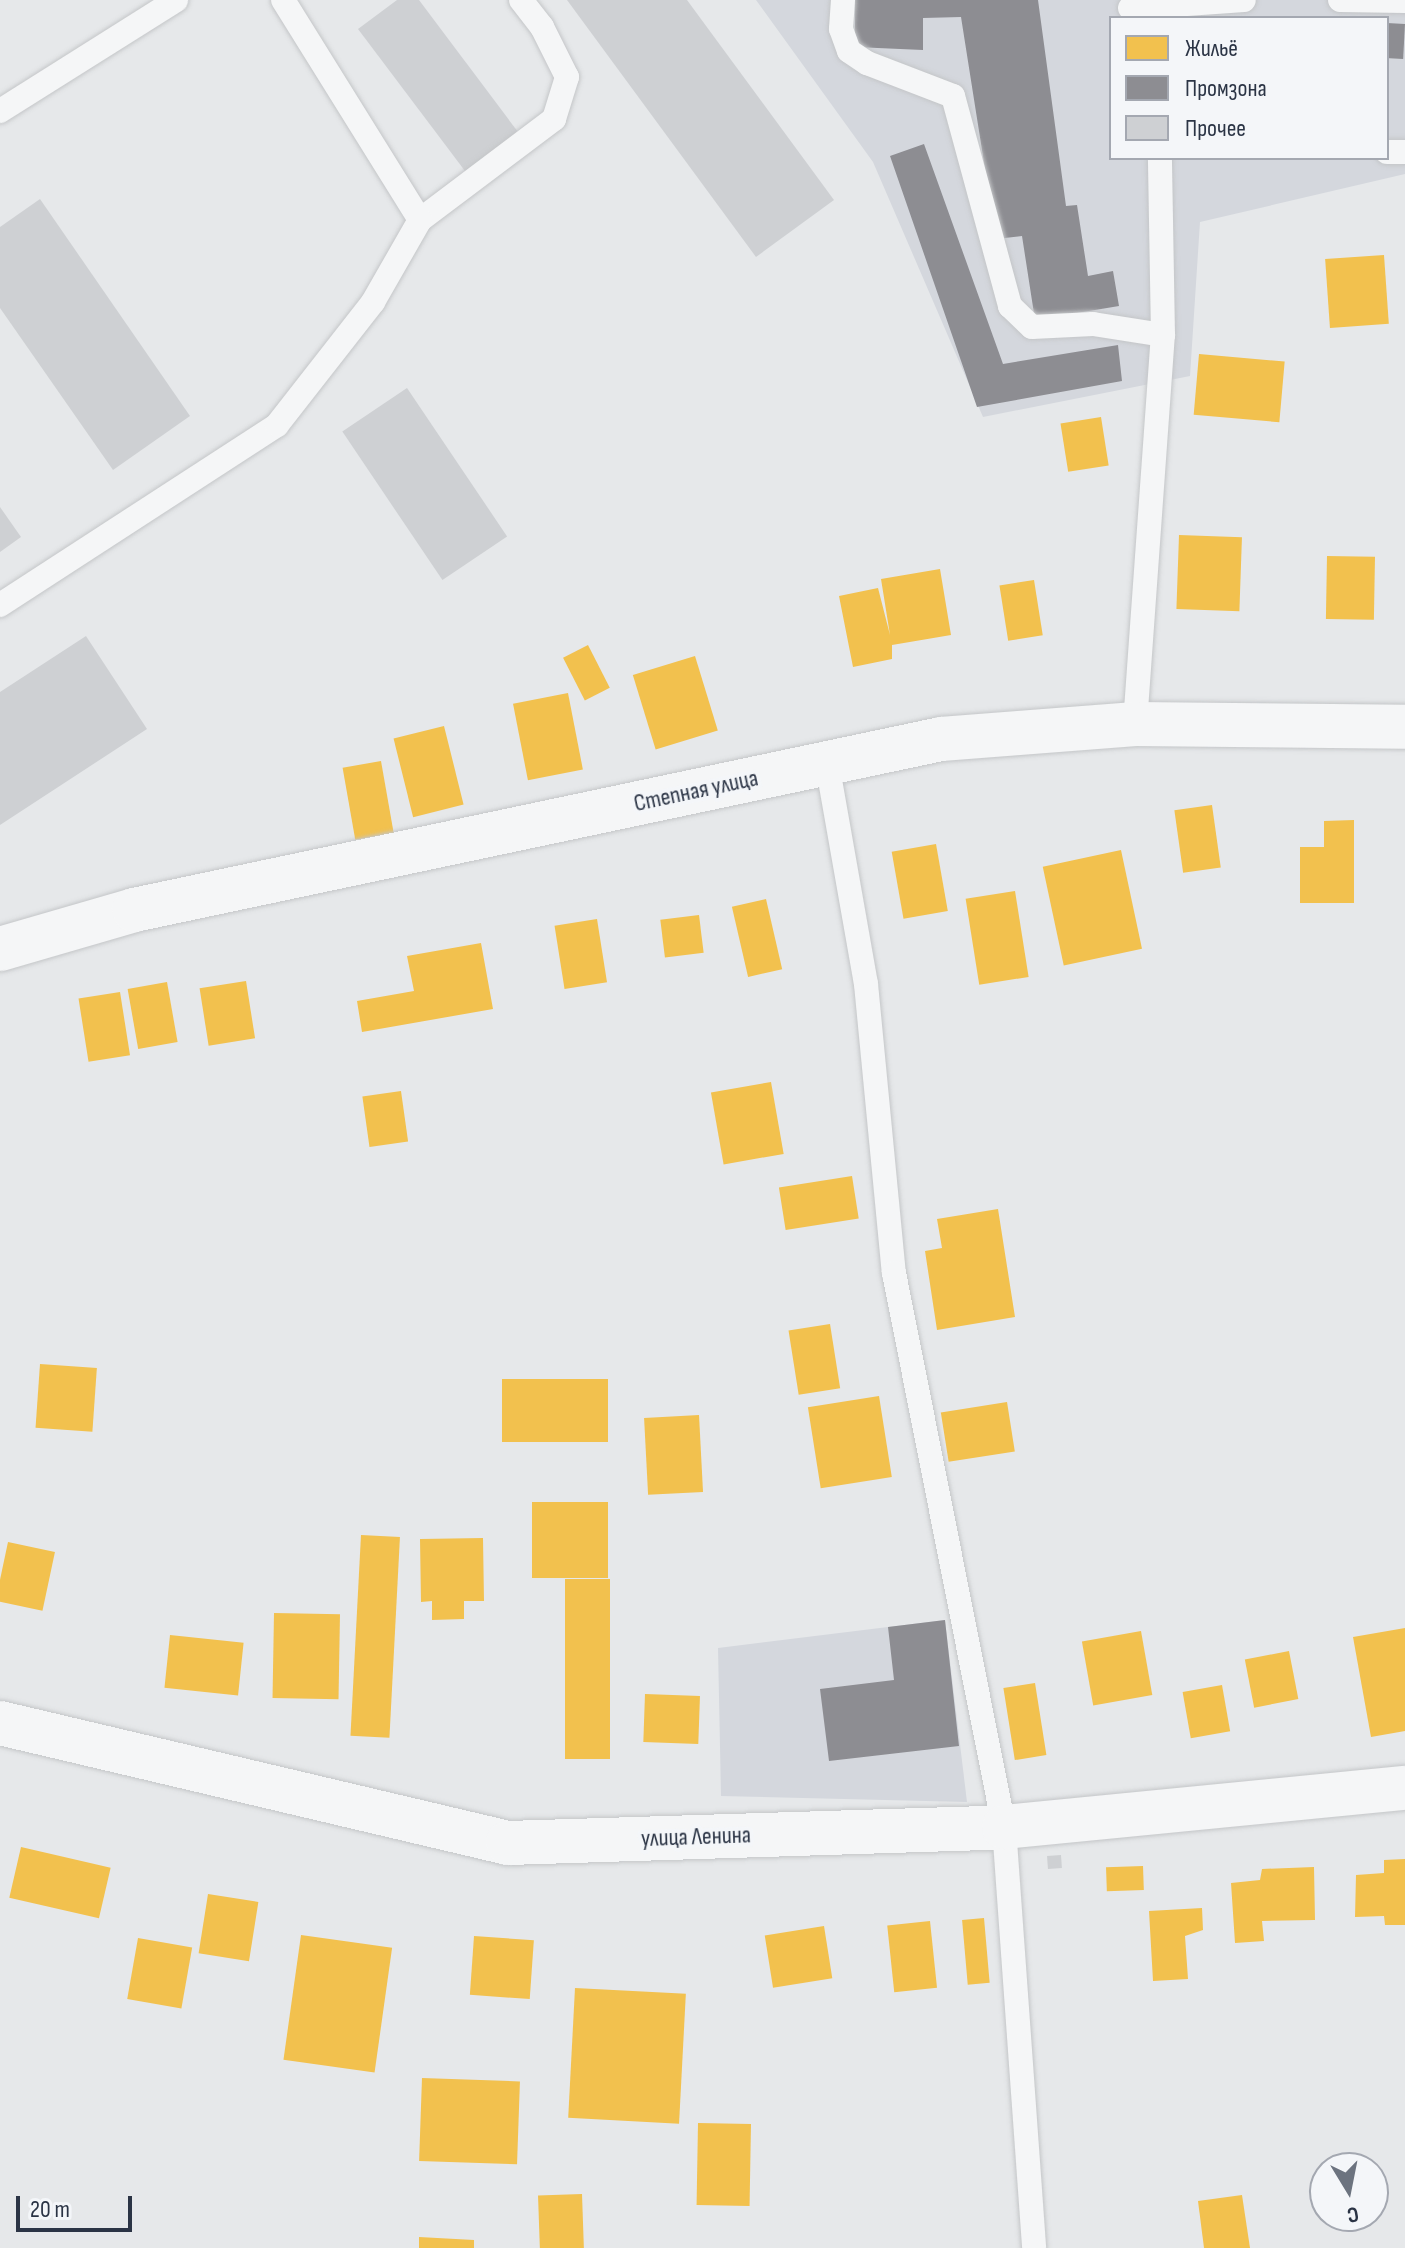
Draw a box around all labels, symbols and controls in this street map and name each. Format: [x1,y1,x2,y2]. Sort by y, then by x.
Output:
legend [1109,16,1389,160]
text: Жильё [1185,34,1238,63]
text: Промзона [1185,74,1267,103]
text: Прочее [1185,114,1246,143]
street label: Степная улица [631,764,761,818]
street label: улица Ленина [640,1821,752,1853]
north arrow [1309,2152,1389,2232]
scale bar [20,2180,136,2230]
text: 20 m [30,2195,70,2224]
text: С [1345,2200,1361,2228]

